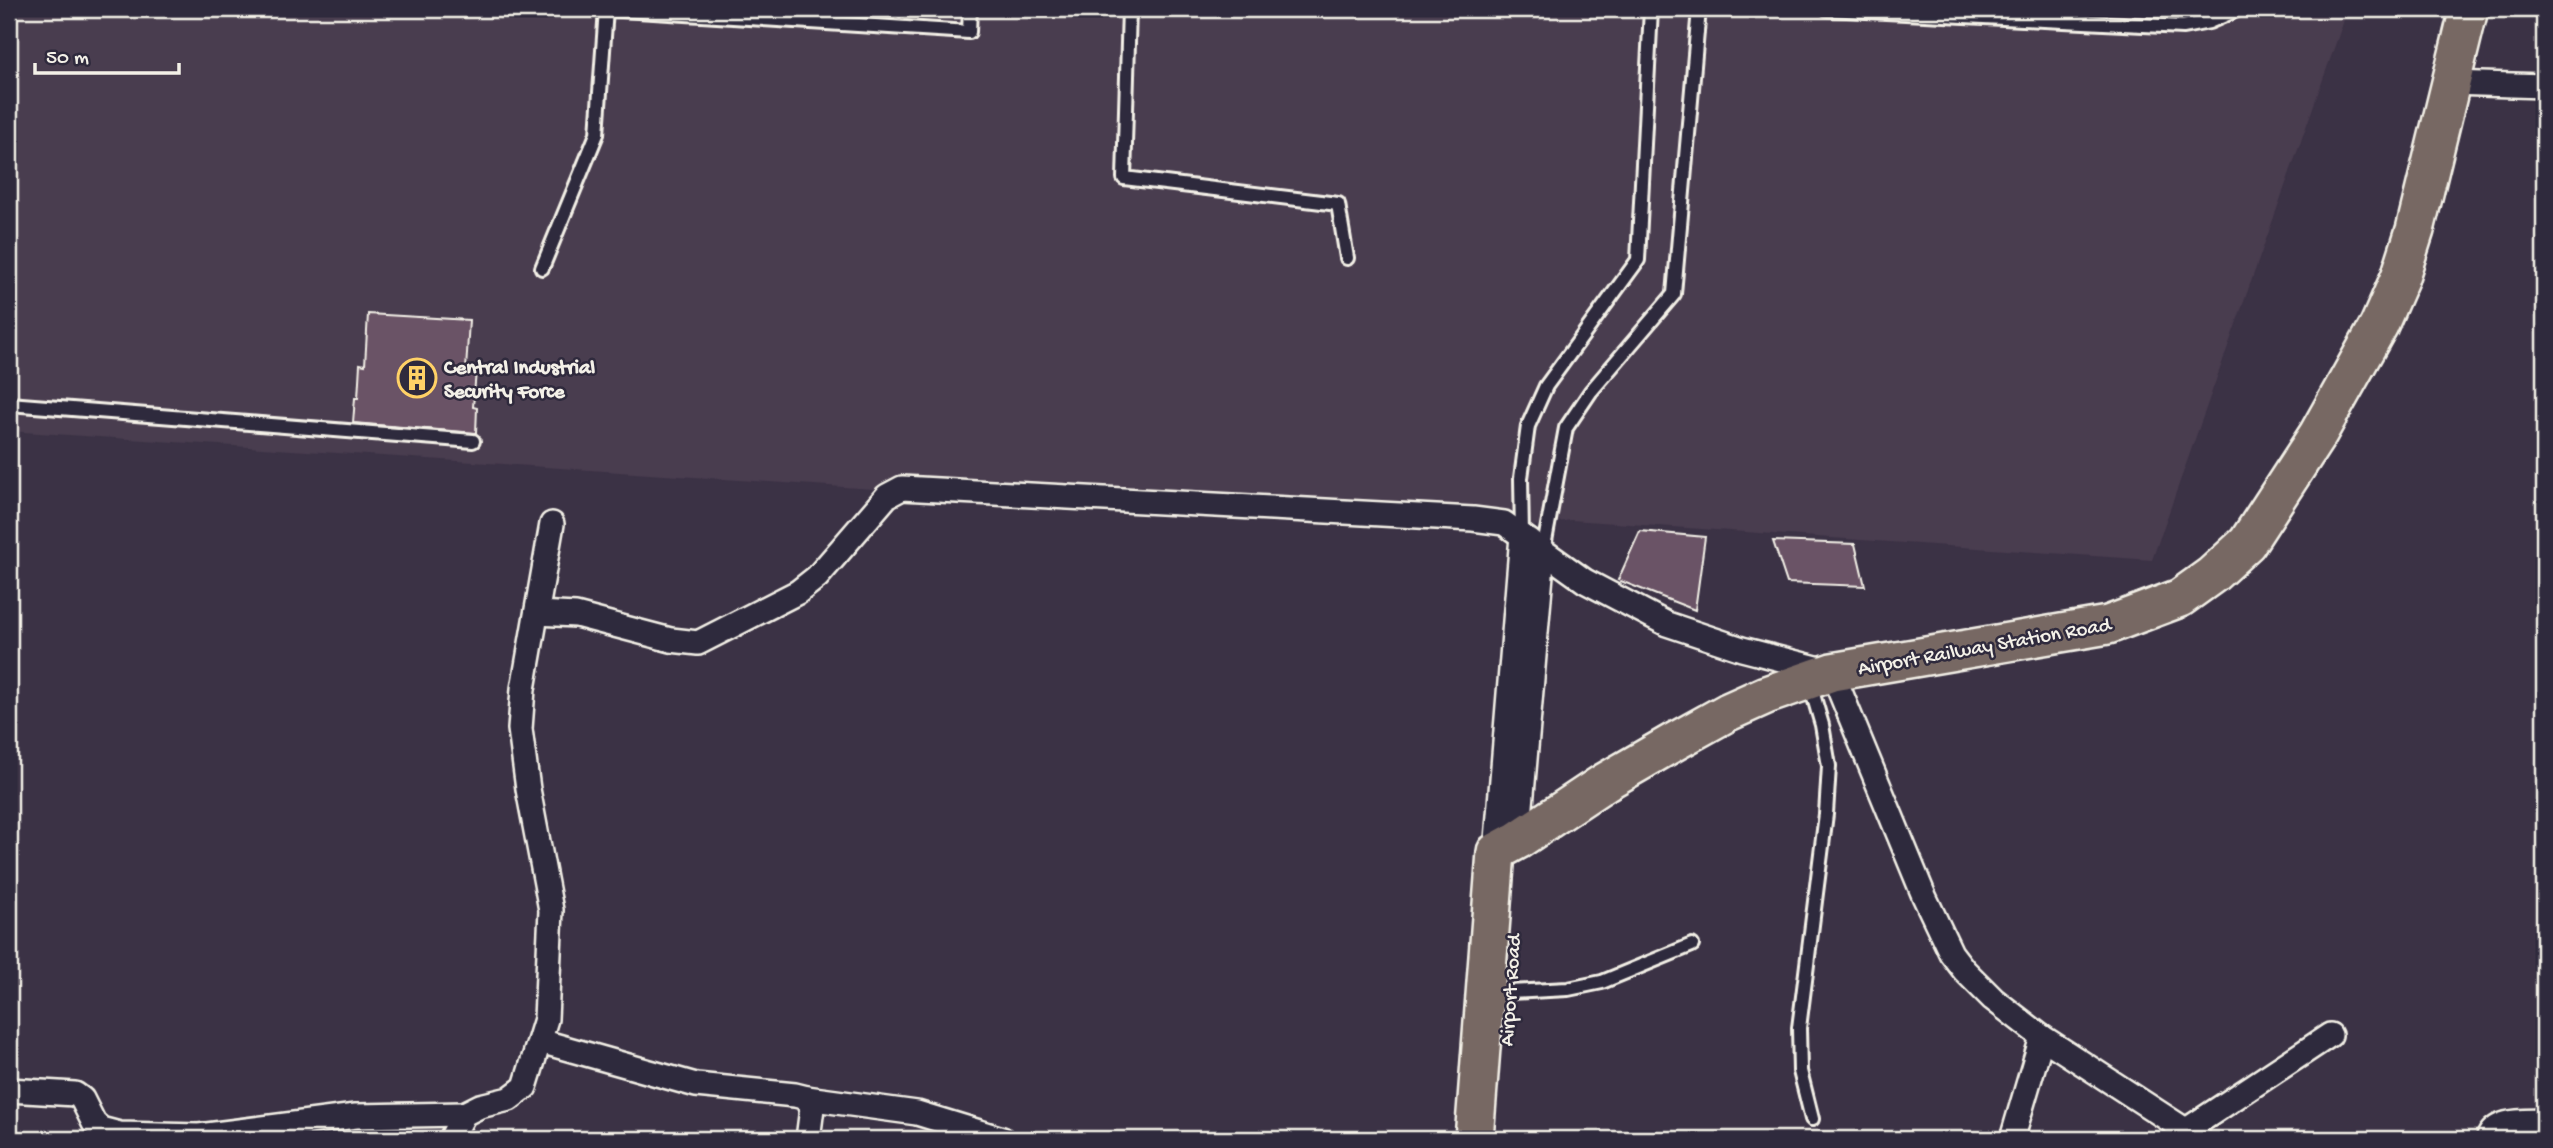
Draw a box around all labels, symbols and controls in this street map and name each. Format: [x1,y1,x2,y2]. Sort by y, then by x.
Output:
scale bar [35,32,178,76]
text: 50 m [46,47,89,72]
building icon: Central Industrial Security Force [396,357,438,399]
place label: Central Industrial Security Force [443,357,596,406]
street label: Airport Railway Station Road [1856,614,2115,683]
street label: Airport Road [1496,932,1529,1047]

